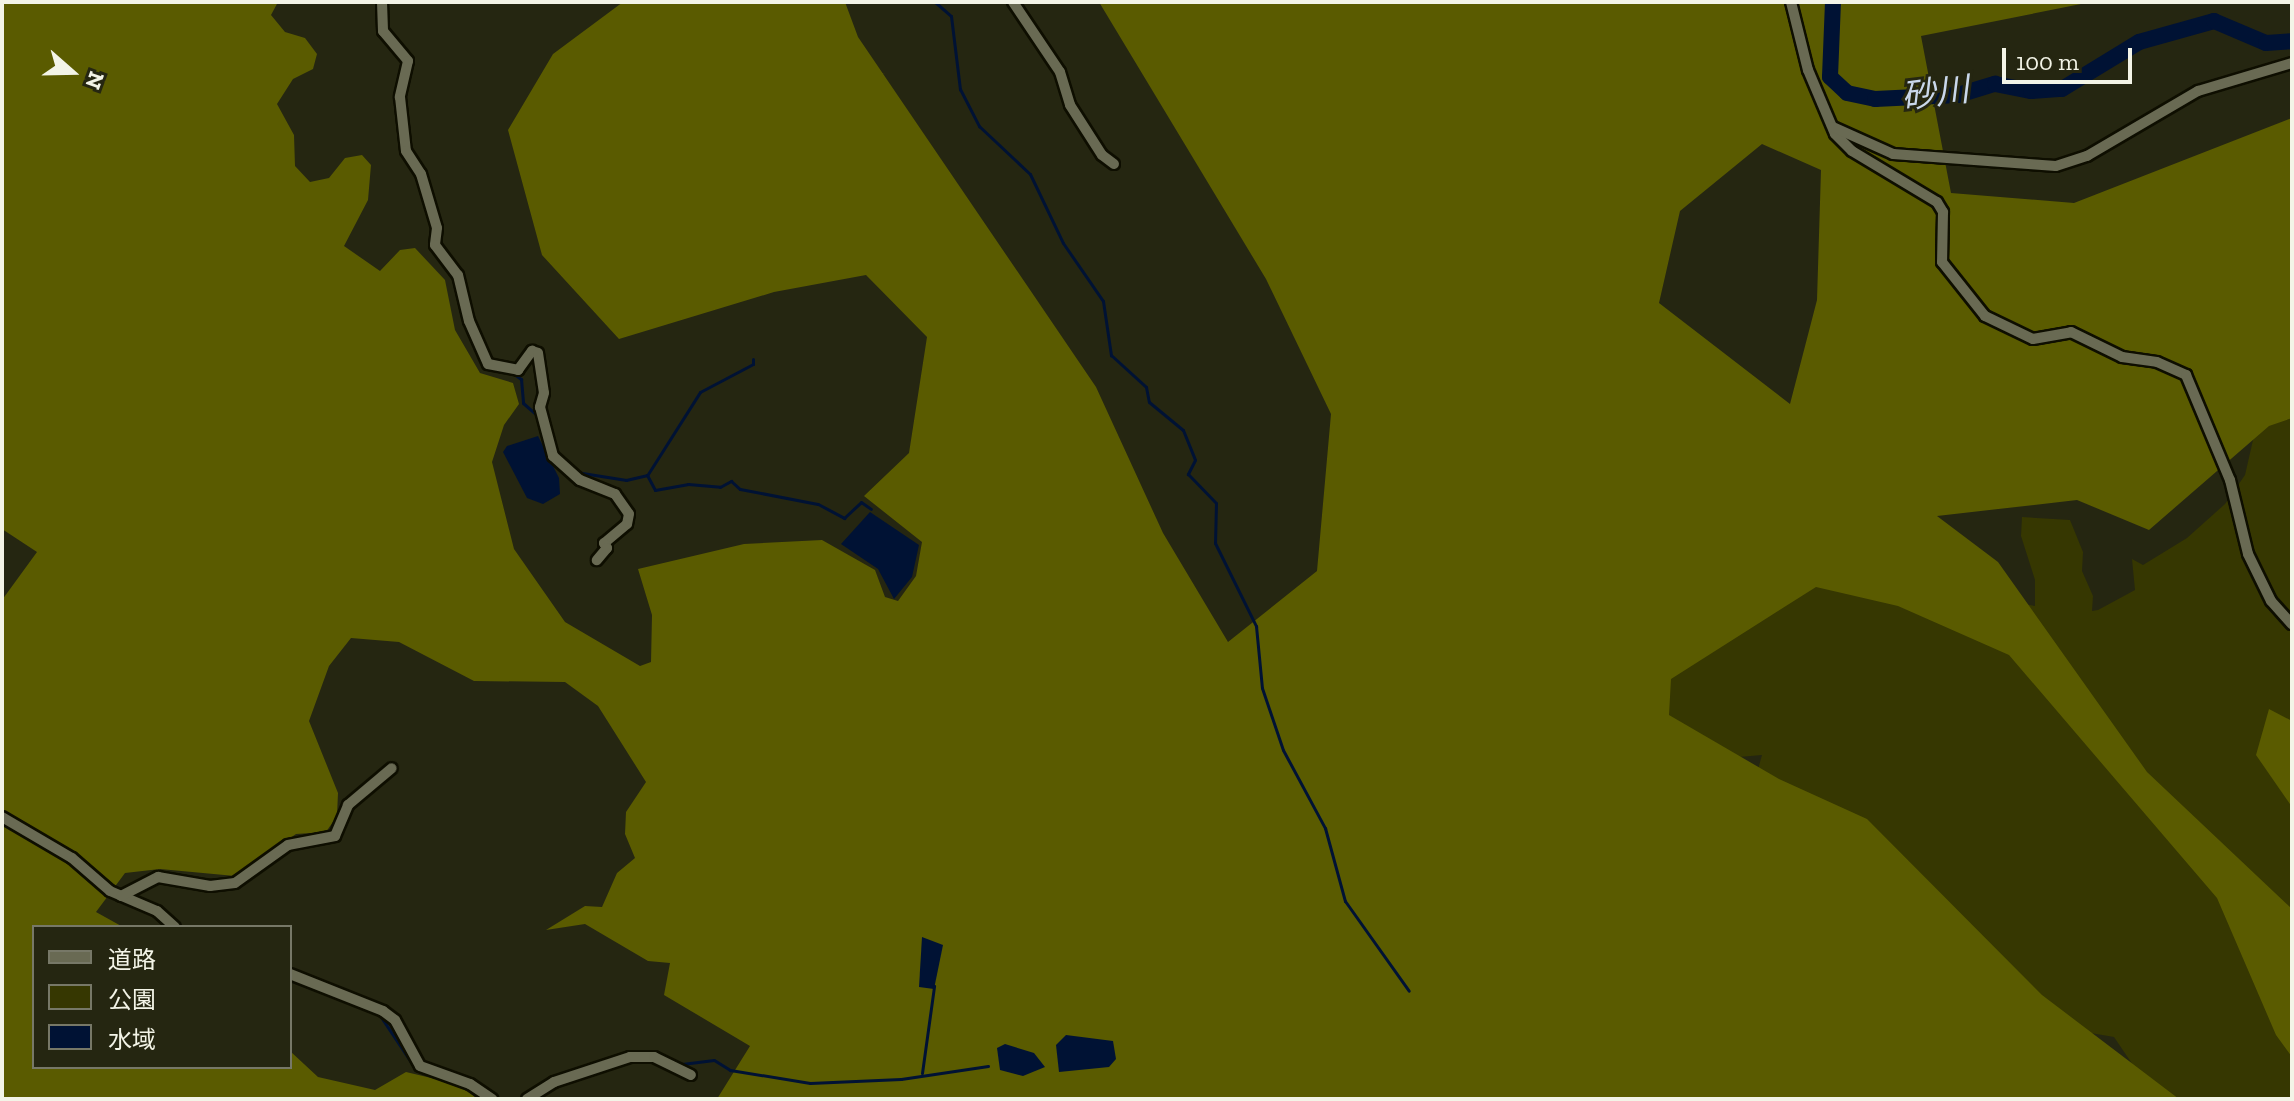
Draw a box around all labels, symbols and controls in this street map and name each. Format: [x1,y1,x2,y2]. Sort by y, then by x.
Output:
north arrow [32,32,112,112]
scale bar [2006,32,2136,82]
text: 100 m [2016,47,2079,76]
text: N [79,68,111,93]
water label: 砂川 [1899,69,1971,117]
legend [32,925,292,1069]
text: 道路 [108,945,156,974]
text: 公園 [108,985,156,1014]
text: 水域 [108,1025,156,1054]

